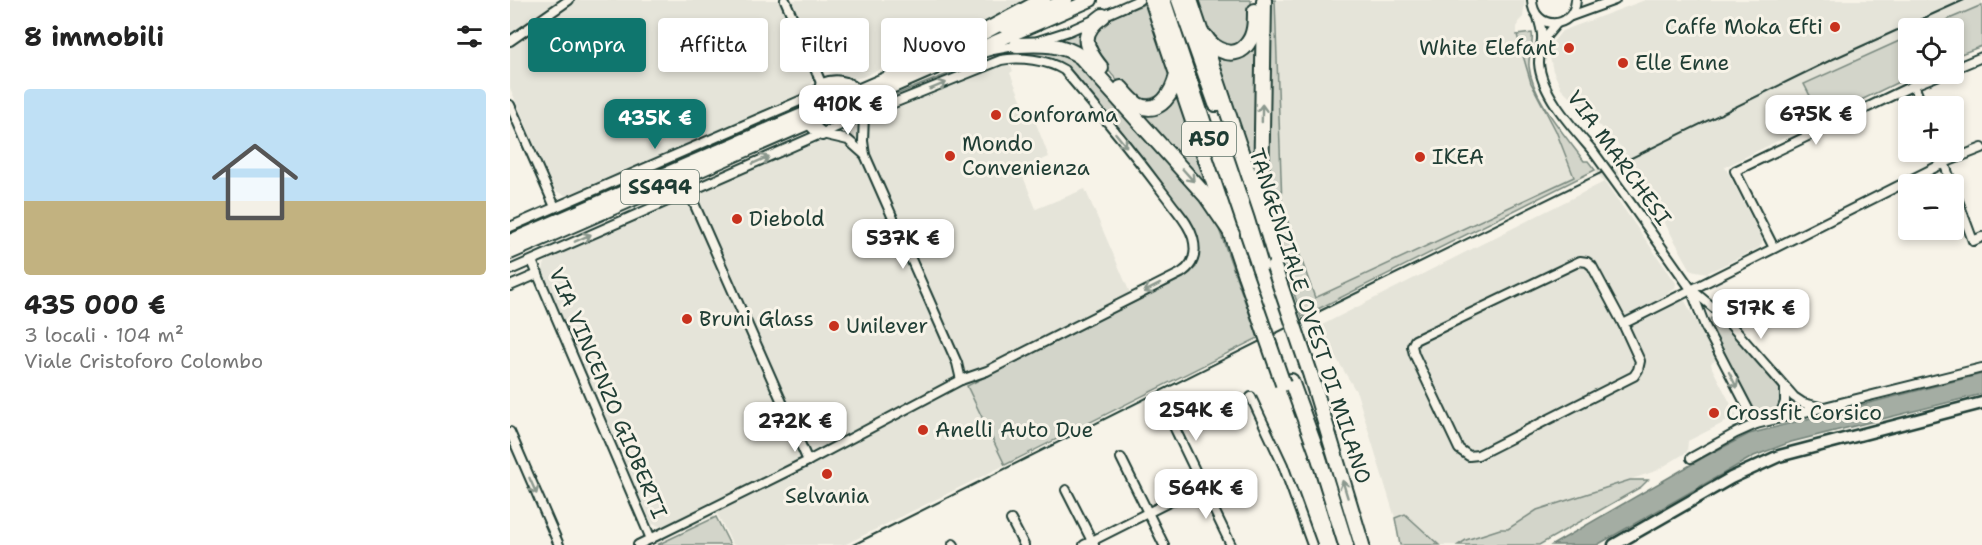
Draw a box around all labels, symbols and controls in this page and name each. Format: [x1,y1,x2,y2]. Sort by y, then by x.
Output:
place label: Caffe Moka Efti [1665,13,1823,41]
chip: Compra [528,18,646,72]
chip: Affitta [658,18,768,72]
chip: Filtri [780,18,869,72]
chip: Nuovo [881,18,987,72]
map controls [1898,18,1964,240]
button: locate [1898,18,1964,84]
text: 8 immobili [24,19,164,54]
icon: filters [453,20,486,53]
marker: Caffe Moka Efti [1828,20,1842,34]
place label: White Elefant [1419,34,1557,62]
marker: White Elefant [1562,41,1576,55]
place label: Elle Enne [1635,49,1729,77]
marker: Elle Enne [1616,56,1630,70]
one-way arrow [928,80,947,91]
pin: 410K € [799,85,897,136]
street label: VIA MARCHESI [1560,85,1678,231]
text: 410K € [813,91,883,117]
pin: 675K € [1767,95,1865,146]
button: + [1898,96,1964,162]
pin: 435K € [606,99,704,150]
place label: Conforama [1008,101,1118,129]
text: 675K € [1779,101,1853,127]
one-way arrow [1256,104,1268,124]
text: 435K € [618,105,692,131]
marker: Conforama [989,108,1003,122]
road number: A50 [1182,122,1236,156]
icon: home [201,128,309,236]
place label: Mondo Convenienza [962,130,1090,182]
one-way arrow [1114,132,1127,148]
place label: IKEA [1432,143,1484,171]
street label: TANGENZIALE OVEST DI MILANO [1242,145,1378,487]
marker: Mondo Convenienza [943,149,957,163]
marker: IKEA [1413,150,1427,164]
one-way arrow [752,154,770,165]
one-way arrow [1181,168,1195,183]
road number: SS494 [621,170,699,204]
button: − [1898,174,1964,240]
place label: Diebold [749,205,825,233]
marker: Diebold [730,212,744,226]
pin: 537K € [854,219,952,270]
text: 537K € [866,225,940,251]
one-way arrow [573,232,591,244]
street label: VIA VINCENZO GIOBERTI [542,263,674,523]
one-way arrow [1144,282,1161,294]
text: 435 000 € [24,287,166,322]
pin: 517K € [1712,289,1810,340]
text: 517K € [1726,295,1796,321]
place label: Bruni Glass [699,305,814,333]
marker: Bruni Glass [680,312,694,326]
place label: Unilever [846,312,928,340]
marker: Unilever [827,319,841,333]
text: 3 locali · 104 m² [24,322,184,348]
text: Viale Cristoforo Colombo [24,348,263,374]
one-way arrow [1727,371,1739,389]
pin: 254K € [1147,391,1245,442]
text: 254K € [1159,397,1233,423]
place label: Crossfit Corsico [1726,399,1882,427]
pin: 272K € [746,402,844,453]
marker: Crossfit Corsico [1707,406,1721,420]
text: 272K € [758,408,832,434]
place label: Anelli Auto Due [935,416,1093,444]
marker: Anelli Auto Due [916,423,930,437]
marker: Selvania [820,467,834,481]
pin: 564K € [1157,469,1255,520]
text: 564K € [1169,475,1243,501]
one-way arrow [528,476,540,494]
one-way arrow [1339,480,1350,499]
place label: Selvania [785,482,869,510]

